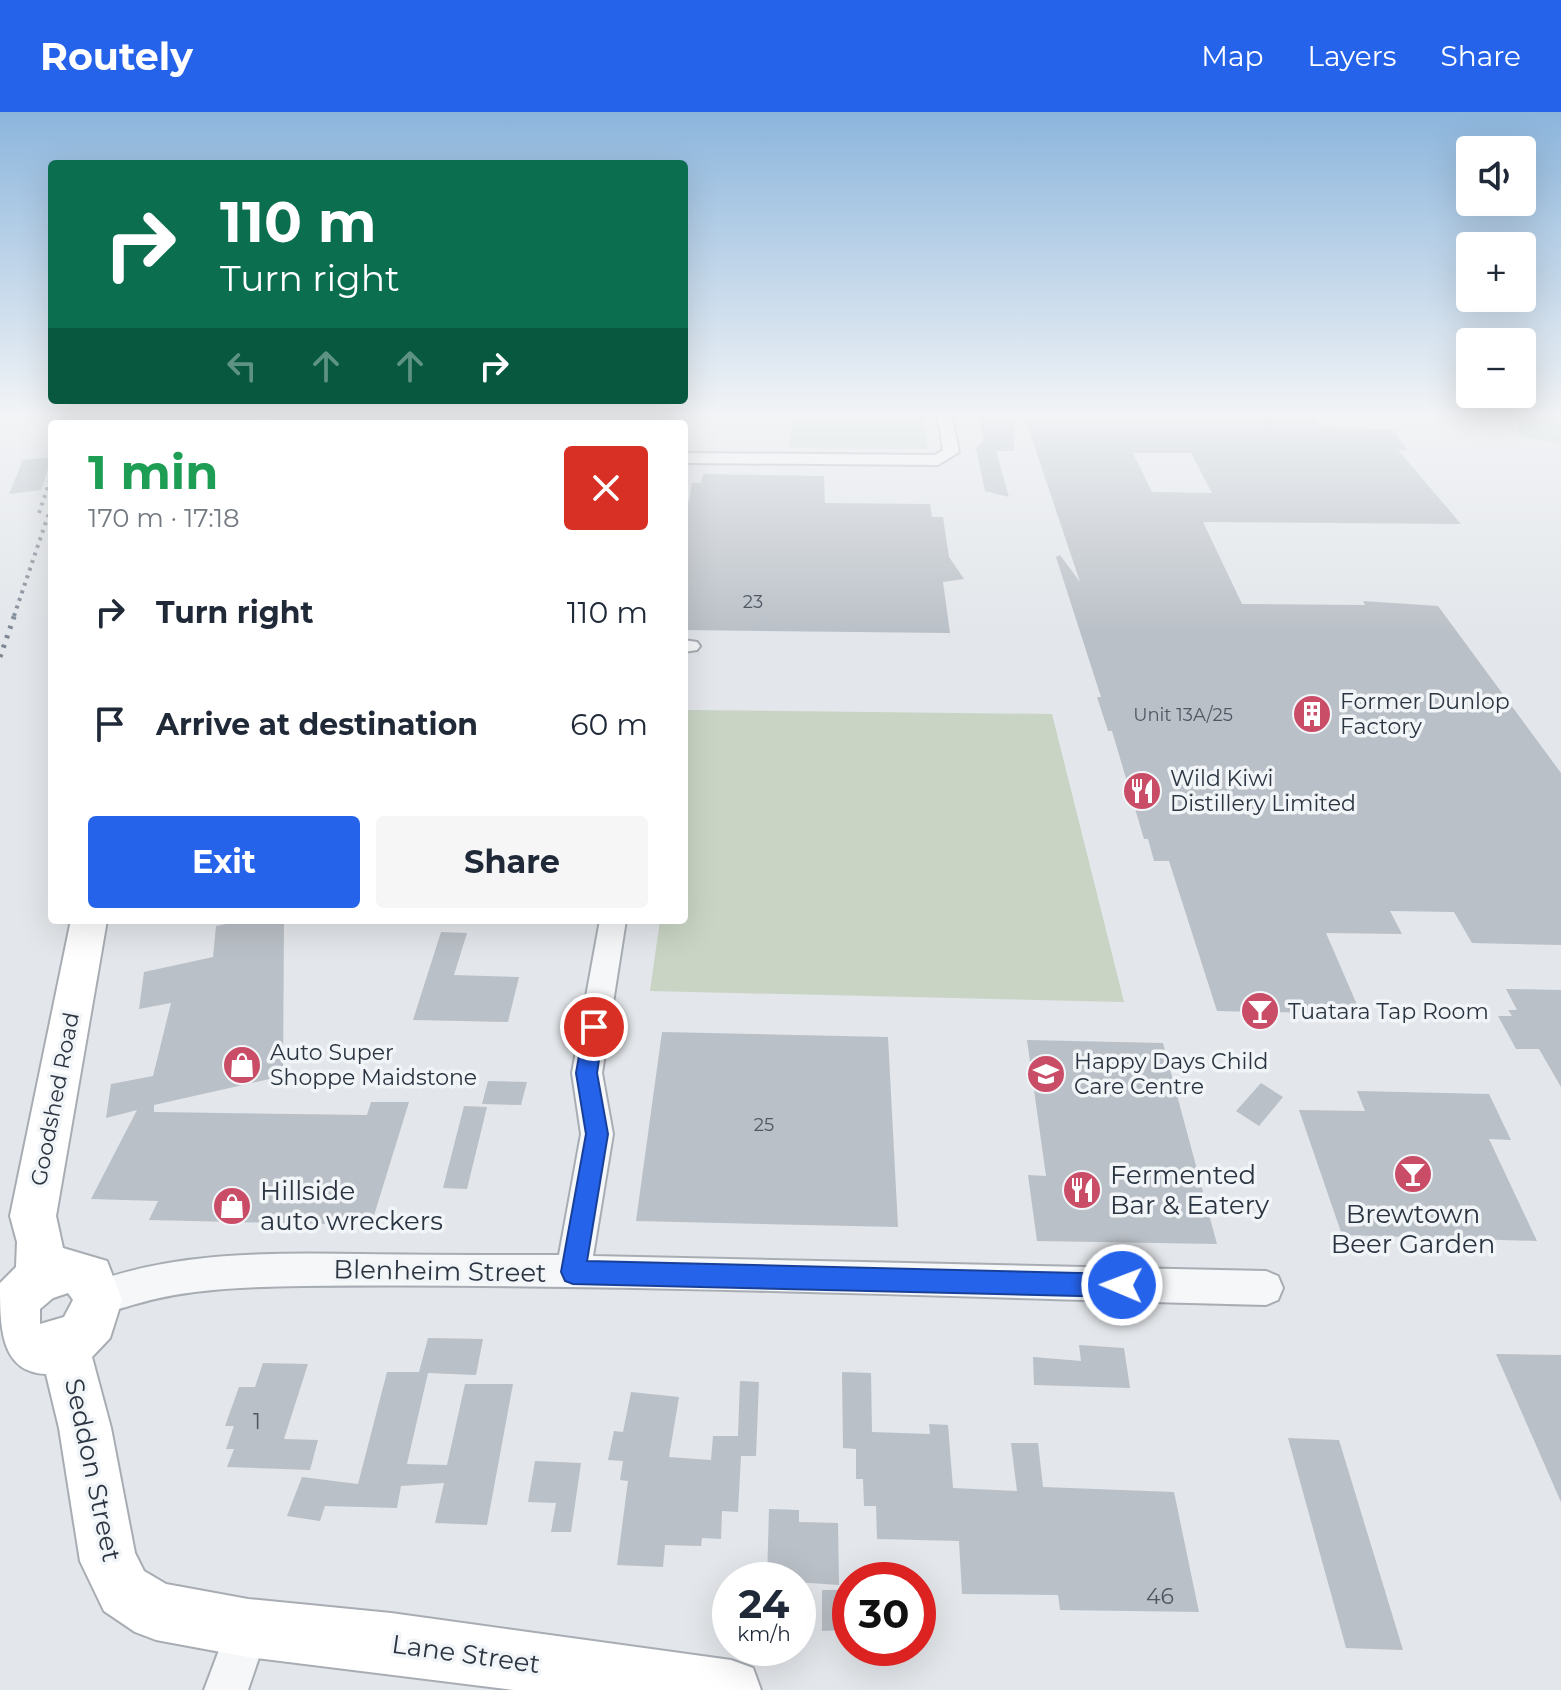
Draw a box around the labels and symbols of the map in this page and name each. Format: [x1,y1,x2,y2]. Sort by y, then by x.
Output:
house number: 23 [743,591,763,613]
place label: Former Dunlop Factory [1340,688,1510,740]
building icon: Former Dunlop Factory [1291,693,1333,735]
house number: Unit 13A/25 [1133,704,1233,726]
place label: Wild Kiwi Distillery Limited [1170,765,1356,817]
restaurant icon: Wild Kiwi Distillery Limited [1121,770,1163,812]
bar icon: Tuatara Tap Room [1239,990,1281,1032]
pin [560,993,628,1061]
place label: Tuatara Tap Room [1288,998,1489,1025]
street label: Goodshed Road [25,1010,85,1188]
place label: Auto Super Shoppe Maidstone [270,1039,477,1091]
shop icon: Auto Super Shoppe Maidstone [221,1044,263,1086]
place label: Happy Days Child Care Centre [1074,1048,1268,1100]
school or university icon: Happy Days Child Care Centre [1025,1053,1067,1095]
house number: 25 [754,1114,774,1136]
bar icon: Brewtown Beer Garden [1392,1153,1434,1195]
place label: Fermented Bar & Eatery [1110,1159,1270,1221]
restaurant icon: Fermented Bar & Eatery [1061,1169,1103,1211]
place label: Hillside auto wreckers [260,1175,443,1237]
shop icon: Hillside auto wreckers [211,1185,253,1227]
place label: Brewtown Beer Garden [1331,1198,1495,1260]
position arrow [1080,1243,1164,1327]
street label: Blenheim Street [333,1253,547,1289]
street label: Seddon Street [58,1376,128,1564]
house number: 1 [253,1408,261,1435]
speed limit sign: 30 [832,1562,936,1666]
house number: 46 [1146,1583,1174,1610]
street label: Lane Street [390,1628,542,1680]

